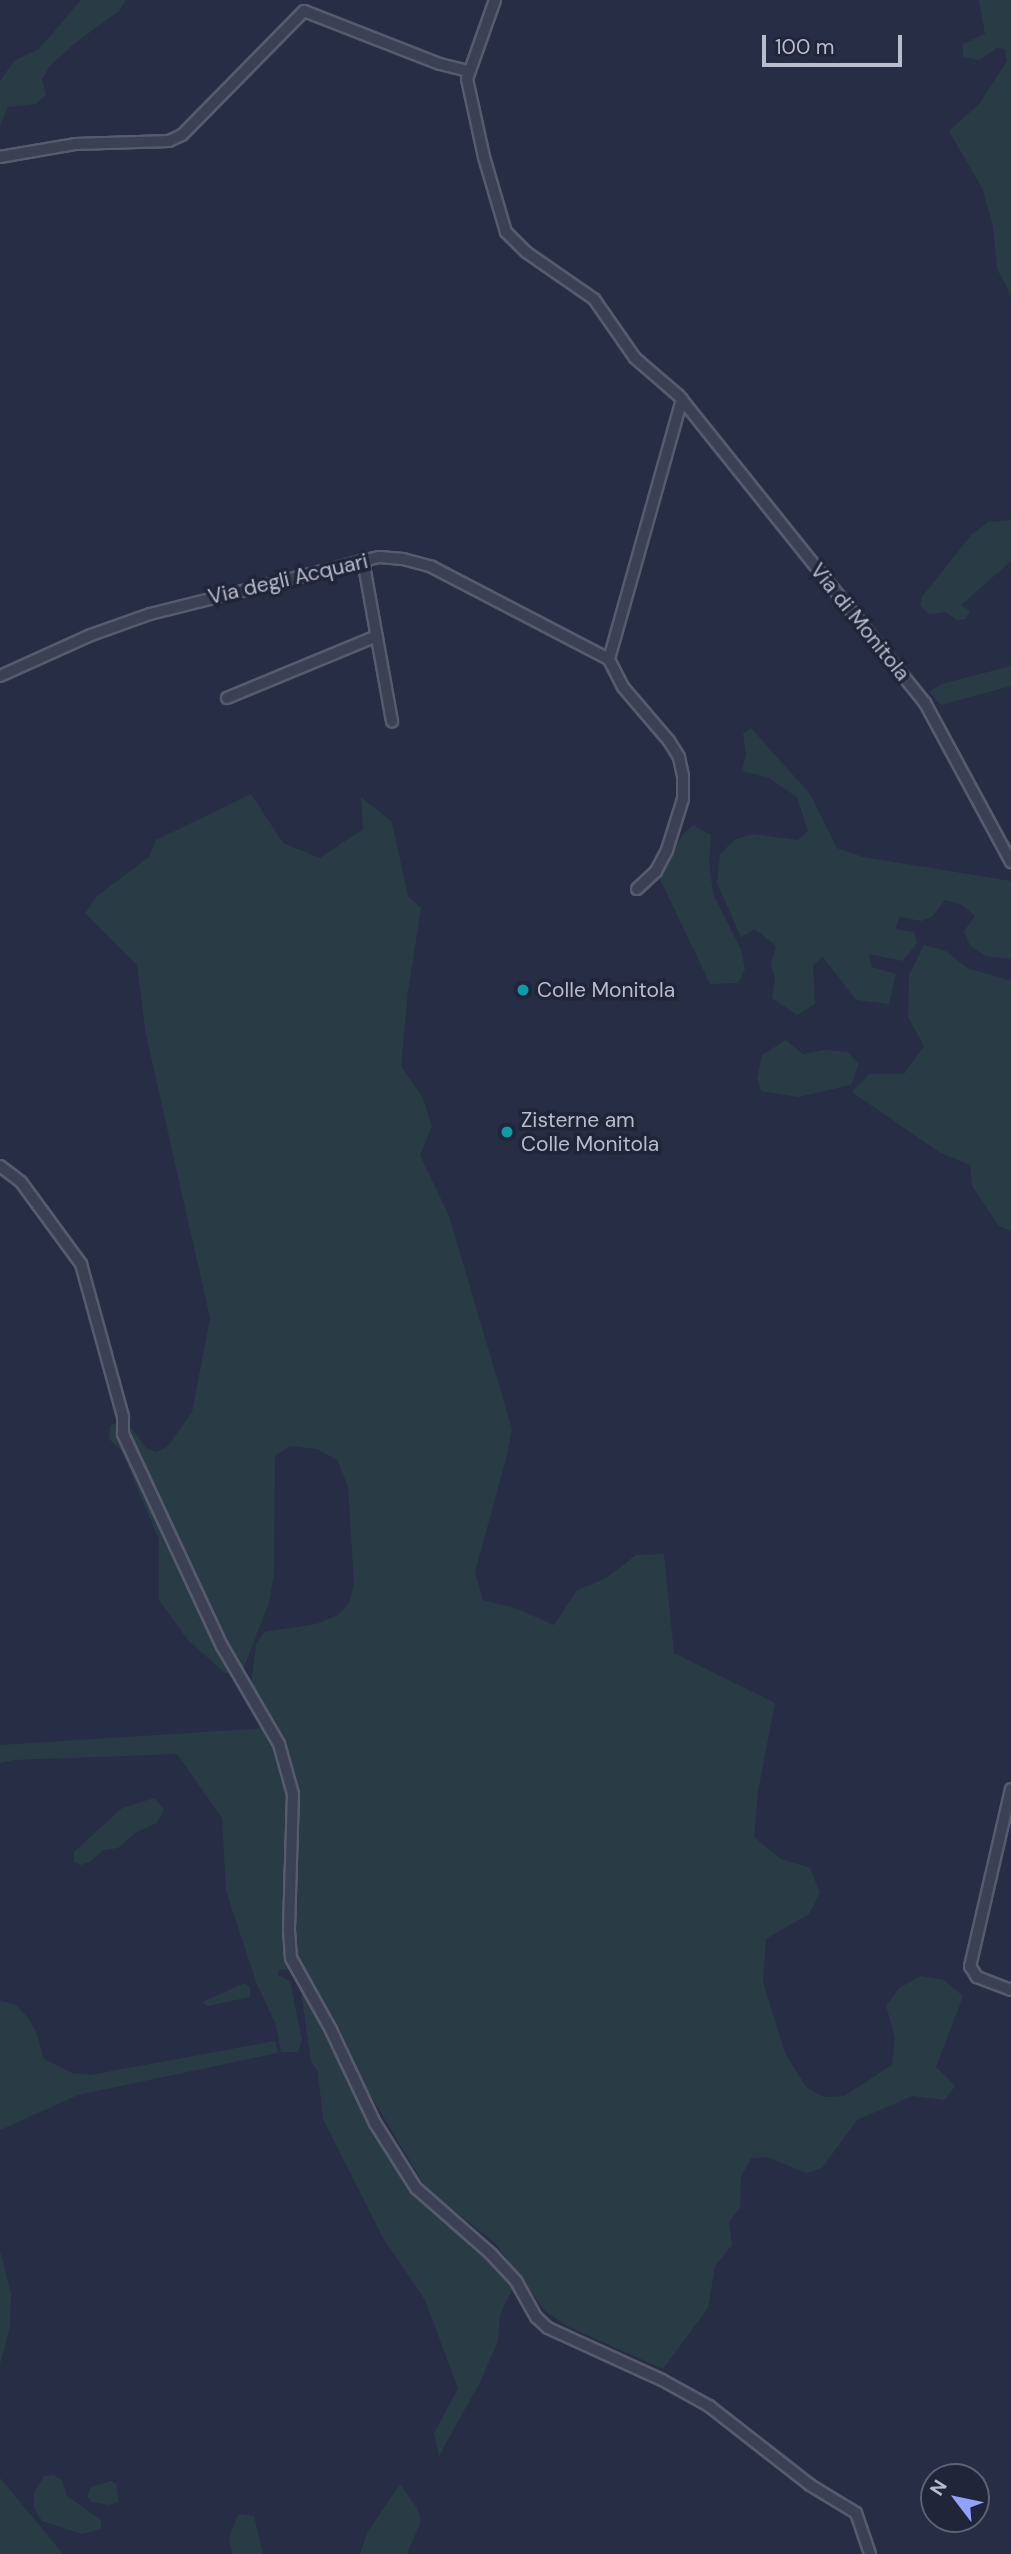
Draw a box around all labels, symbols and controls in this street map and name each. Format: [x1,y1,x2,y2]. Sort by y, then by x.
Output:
scale bar [766,21,906,65]
text: 100 m [775,33,835,61]
street label: Via degli Acquari [206,548,370,610]
street label: Via di Monitola [805,558,915,686]
place label: Colle Monitola [537,977,675,1003]
marker: Colle Monitola [515,982,531,998]
place label: Zisterne am Colle Monitola [521,1107,659,1157]
marker: Zisterne am Colle Monitola [499,1124,515,1140]
north arrow [920,2463,990,2533]
text: N [924,2475,953,2500]

